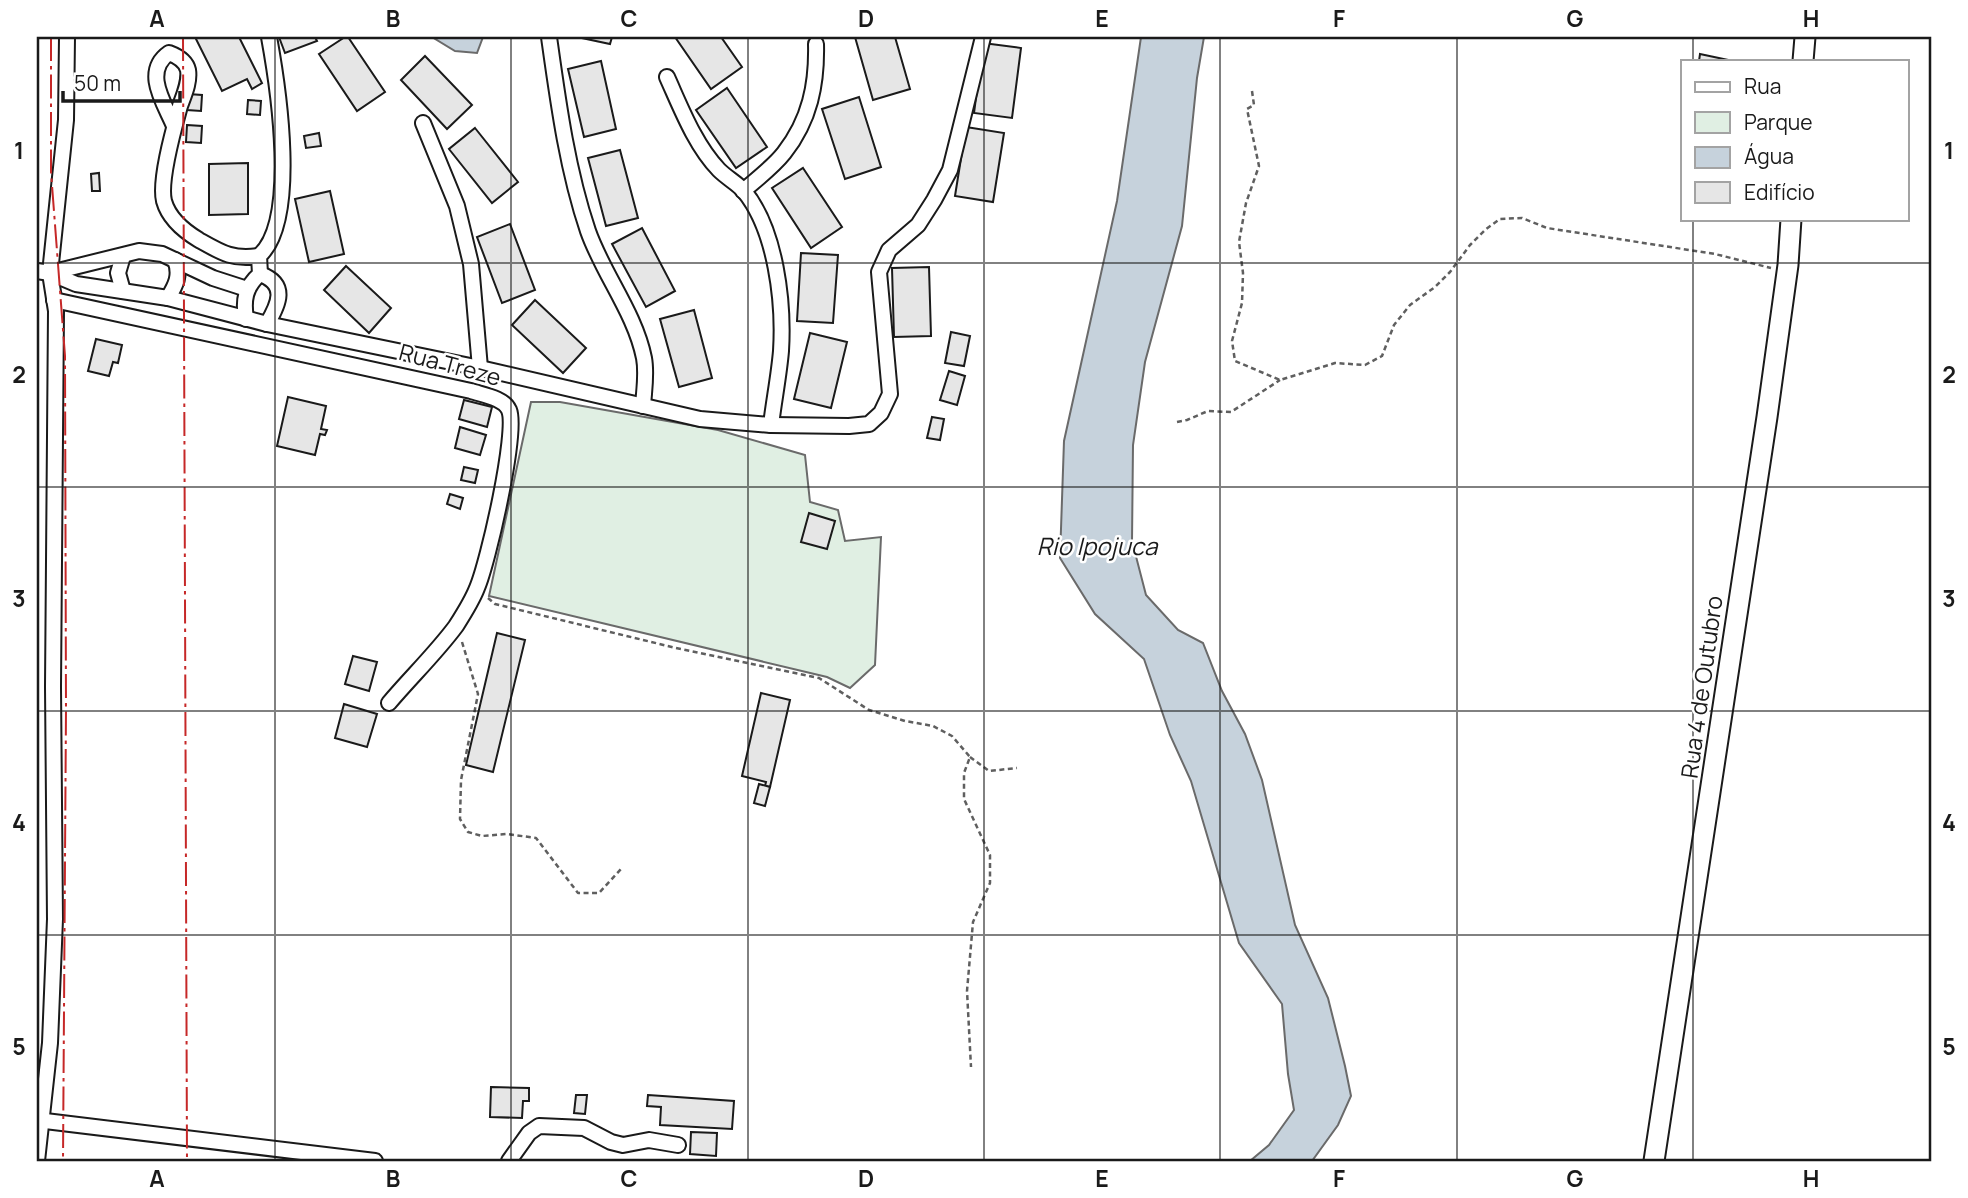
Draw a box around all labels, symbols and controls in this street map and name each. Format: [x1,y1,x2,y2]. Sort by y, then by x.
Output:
text: A [149,2,165,34]
text: B [386,2,400,34]
text: C [621,2,638,34]
text: D [858,2,874,34]
text: E [1095,2,1109,34]
text: F [1333,2,1345,34]
text: G [1567,2,1584,34]
text: H [1803,2,1819,34]
scale bar [63,60,180,104]
legend [1681,60,1909,220]
text: 50 m [74,69,121,97]
text: Rua [1744,72,1781,100]
text: Parque [1744,108,1813,136]
text: 1 [14,134,24,166]
text: 1 [1944,134,1954,166]
text: Água [1744,142,1794,170]
text: Edifício [1744,178,1815,206]
street label: Rua Treze [396,335,505,393]
text: 2 [12,358,26,390]
text: 2 [1942,358,1956,390]
water label: Rio Ipojuca [1037,529,1159,562]
text: 3 [12,582,26,614]
text: 3 [1942,582,1956,614]
street label: Rua 4 de Outubro [1672,594,1730,780]
text: 4 [12,806,26,838]
text: 4 [1942,806,1956,838]
text: 5 [12,1030,26,1062]
text: 5 [1942,1030,1956,1062]
text: A [149,1162,165,1194]
text: B [386,1162,400,1194]
text: C [621,1162,638,1194]
text: D [858,1162,874,1194]
text: E [1095,1162,1109,1194]
text: F [1333,1162,1345,1194]
text: G [1567,1162,1584,1194]
text: H [1803,1162,1819,1194]

